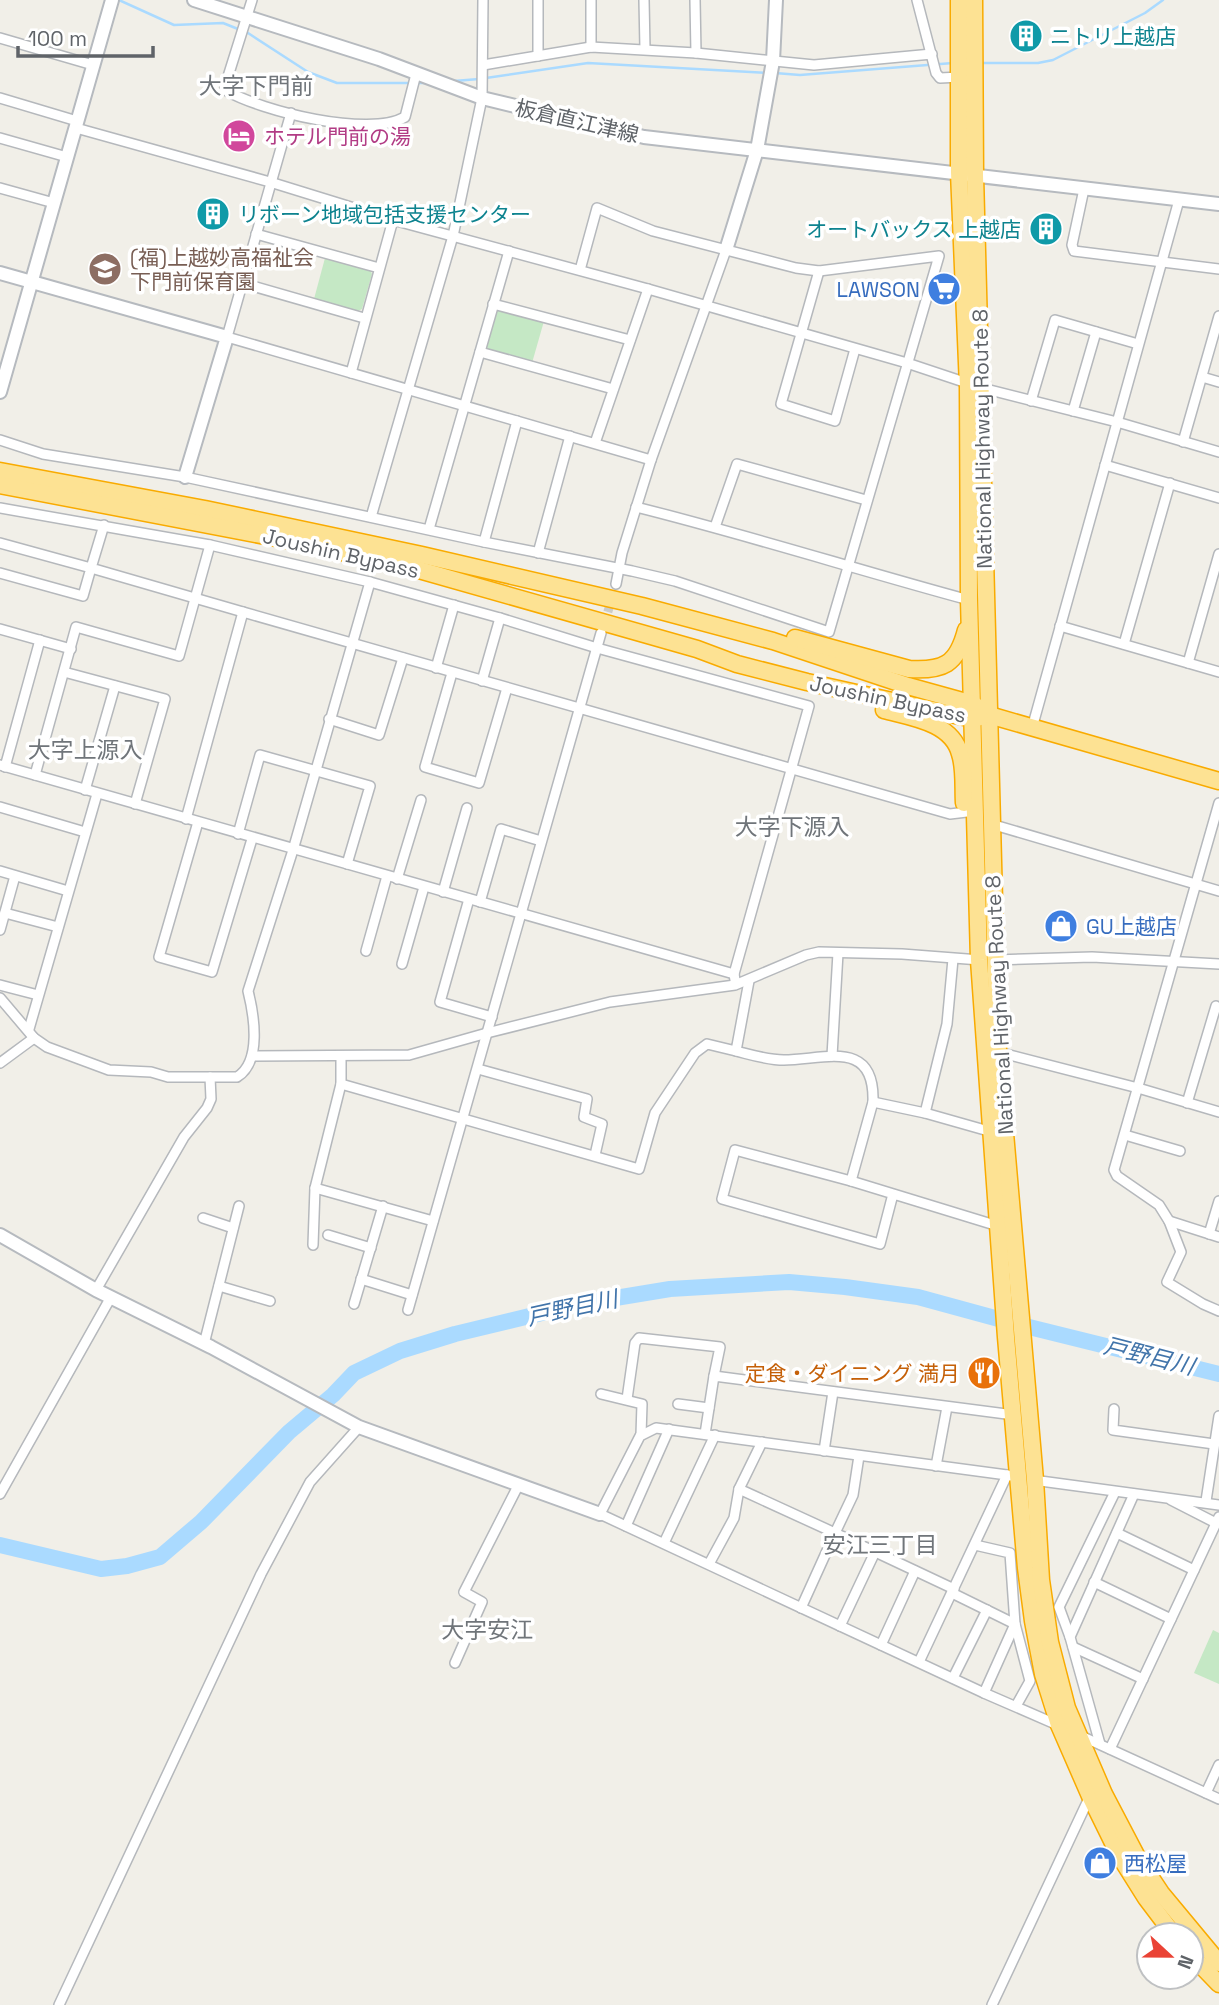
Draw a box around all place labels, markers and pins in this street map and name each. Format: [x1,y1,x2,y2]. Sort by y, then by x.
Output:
building icon: ニトリ上越店 [1007,17,1045,55]
place label: ニトリ上越店 [1050,23,1176,50]
hotel icon: ホテル門前の湯 [220,117,258,155]
place label: ホテル門前の湯 [264,123,411,150]
building icon: リボーン地域包括支援センター [194,195,232,233]
place label: リボーン地域包括支援センター [238,201,531,228]
building icon: オートバックス 上越店 [1027,210,1065,248]
place label: オートバックス 上越店 [806,216,1021,243]
place label: (福)上越妙高福祉会 下門前保育園 [130,244,314,295]
school or university icon: (福)上越妙高福祉会 下門前保育園 [86,250,124,288]
supermarket icon: LAWSON [925,270,963,308]
place label: LAWSON [837,276,920,303]
shop icon: GU上越店 [1042,907,1080,945]
place label: GU上越店 [1086,913,1177,940]
restaurant icon: 定食・ダイニング 満月 [965,1354,1003,1392]
place label: 定食・ダイニング 満月 [745,1360,960,1387]
shop icon: 西松屋 [1081,1844,1119,1882]
place label: 西松屋 [1124,1850,1187,1877]

